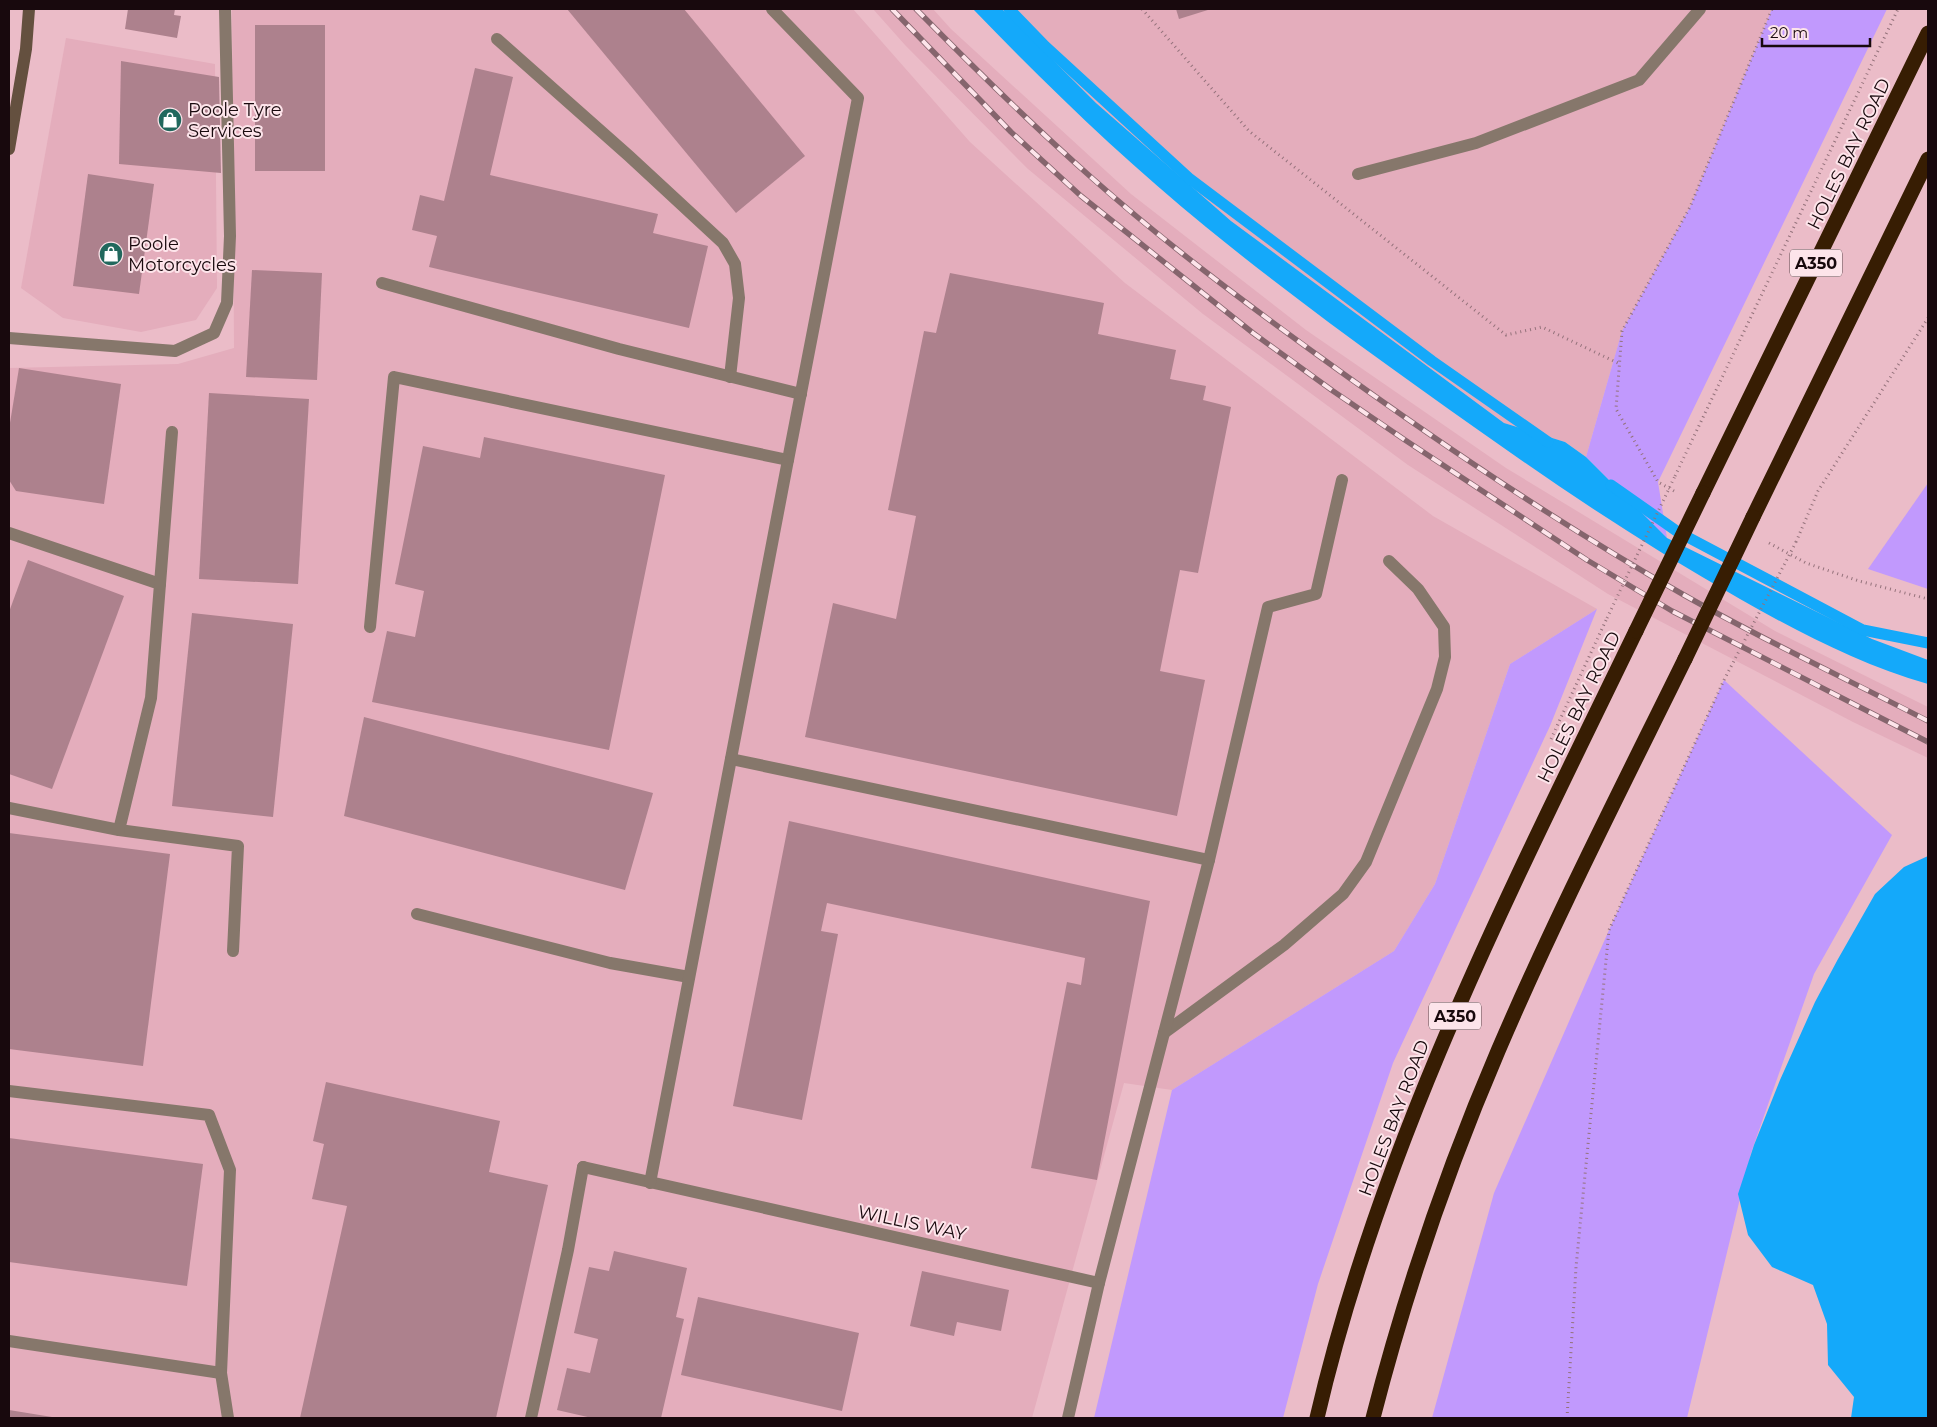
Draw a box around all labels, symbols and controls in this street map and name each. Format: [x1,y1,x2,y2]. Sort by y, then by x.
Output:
scale bar [1762,15,1870,47]
text: 20 m [1770,23,1808,42]
street label: HOLES BAY ROAD [1803,75,1895,233]
place label: Poole Tyre Services [188,99,282,142]
shop icon: Poole Tyre Services [157,107,183,133]
place label: Poole Motorcycles [128,233,236,276]
shop icon: Poole Motorcycles [98,241,124,267]
road number: A350 [1790,250,1842,276]
street label: HOLES BAY ROAD [1533,628,1625,786]
road number: A350 [1429,1002,1481,1030]
street label: HOLES BAY ROAD [1354,1037,1434,1199]
street label: WILLIS WAY [856,1201,969,1245]

